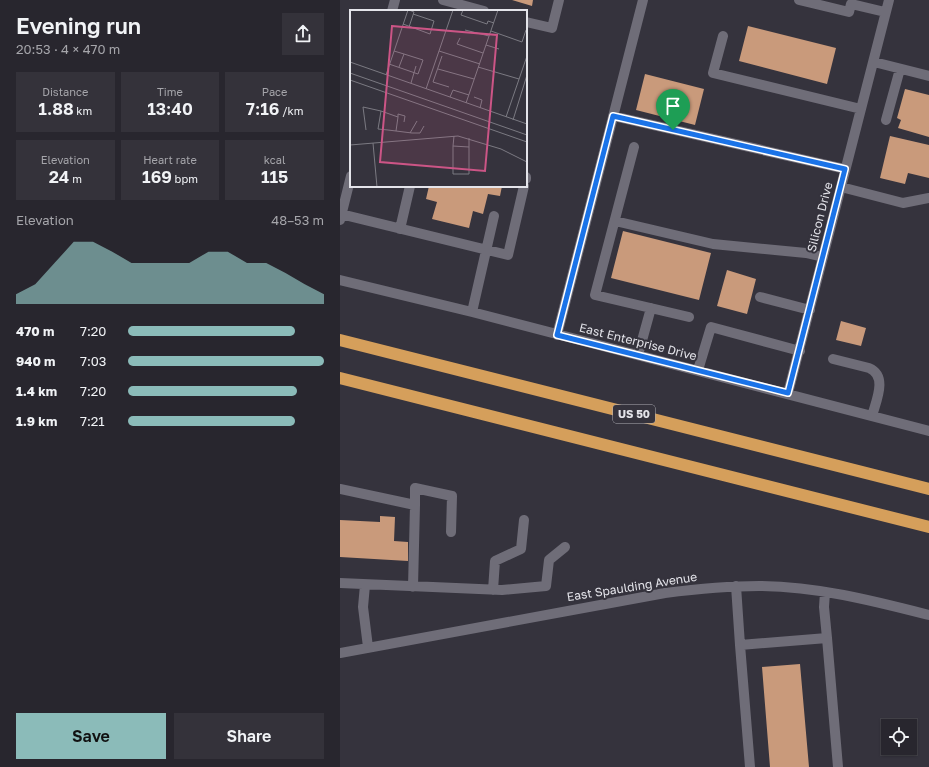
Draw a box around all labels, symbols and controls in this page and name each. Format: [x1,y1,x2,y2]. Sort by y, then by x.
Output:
inset map [350,10,527,187]
text: Evening run [16,12,141,39]
button: share [282,13,324,55]
text: 20:53 · 4 × 470 m [16,41,120,57]
text: Distance [42,85,88,98]
text: Time [157,85,183,98]
text: Pace [262,85,288,98]
pin [656,89,690,130]
icon: arrive [662,95,684,117]
text: 1.88 [38,98,74,119]
text: 13:40 [147,98,193,119]
text: 7:16 [246,98,279,119]
text: km [74,104,92,117]
text: /km [279,104,303,117]
text: Elevation [41,153,90,166]
text: Heart rate [143,153,197,166]
text: kcal [264,153,286,166]
text: 24 [49,166,70,187]
text: 169 [142,166,172,187]
text: 115 [261,166,288,187]
text: m [70,172,82,185]
text: bpm [172,172,198,185]
street label: Silicon Drive [804,180,835,254]
text: Elevation [16,212,74,228]
text: 48–53 m [271,212,324,228]
street label: East Enterprise Drive [578,320,698,363]
text: 470 m [16,323,54,339]
text: 7:20 [80,323,106,339]
text: 940 m [16,353,55,369]
text: 7:03 [80,353,106,369]
text: 1.4 km [16,383,57,399]
text: 7:20 [80,383,106,399]
road number: US 50 [613,405,655,423]
text: 1.9 km [16,413,57,429]
text: 7:21 [80,413,105,429]
street label: East Spaulding Avenue [566,569,698,604]
button: Save [16,713,166,759]
button: Share [174,713,324,759]
map controls [881,719,917,755]
button: locate [881,719,917,755]

